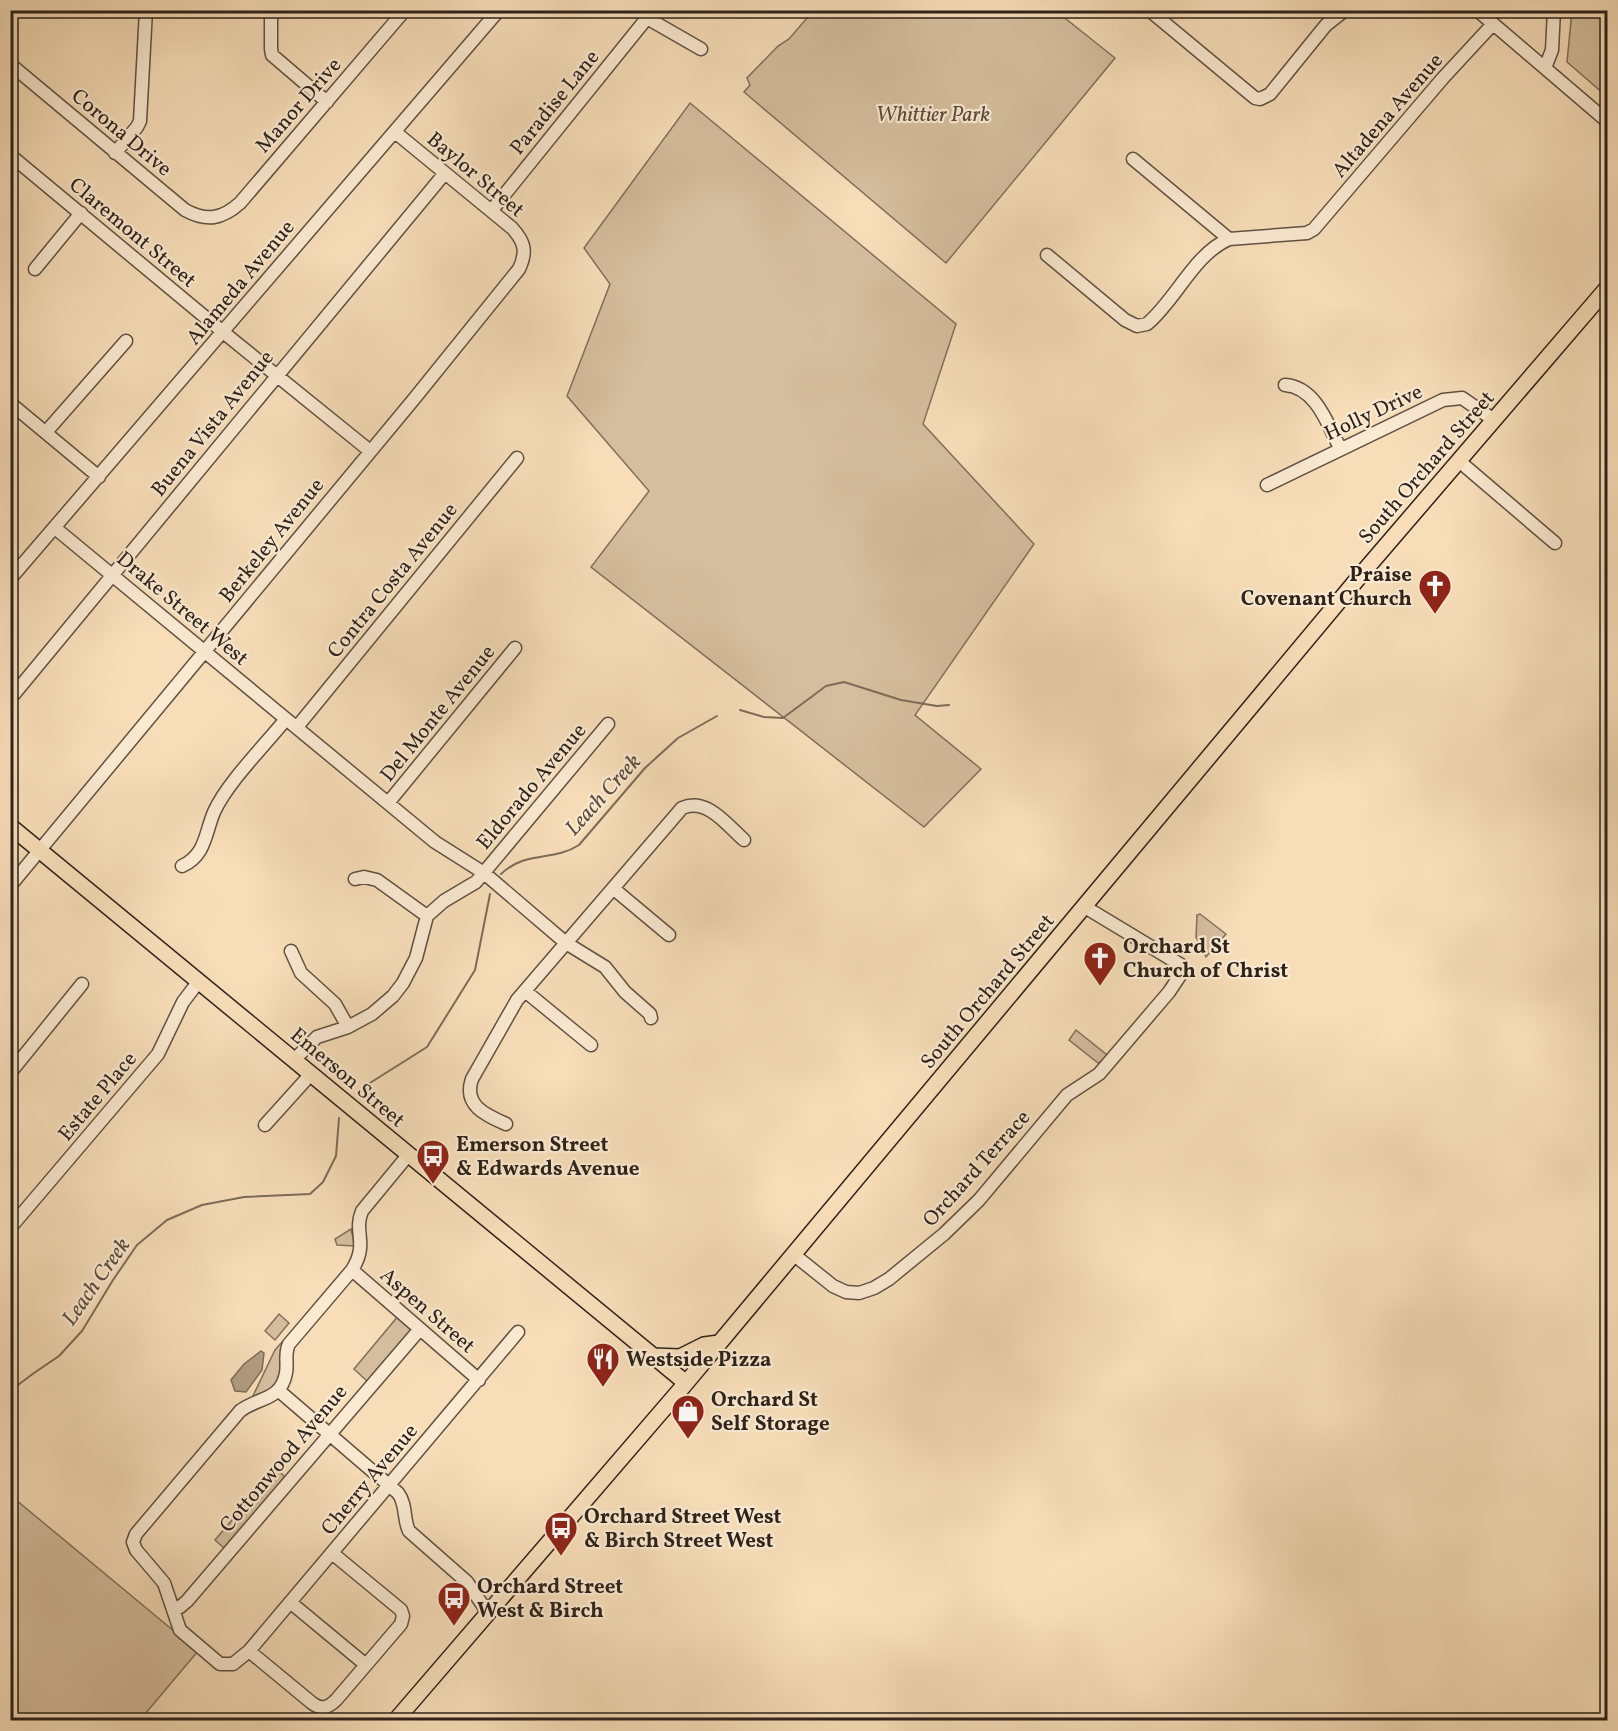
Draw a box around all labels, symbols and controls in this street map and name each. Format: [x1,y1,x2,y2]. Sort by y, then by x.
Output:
street label: Paradise Lane [504,44,607,162]
street label: Altadena Avenue [1326,47,1450,185]
street label: Manor Drive [249,52,349,160]
street label: Corona Drive [64,82,178,184]
park label: Whittier Park [876,101,990,130]
street label: Baylor Street [420,126,530,225]
street label: Claremont Street [62,171,202,295]
street label: Alameda Avenue [180,214,302,352]
street label: Buena Vista Avenue [145,345,281,503]
street label: Holly Drive [1320,378,1428,449]
street label: South Orchard Street [1352,385,1502,551]
street label: Berkeley Avenue [213,473,331,609]
street label: Contra Costa Avenue [321,497,465,665]
street label: Drake Street West [110,545,254,673]
place label: Praise Covenant Church [1241,561,1412,614]
church icon: Praise Covenant Church [1417,568,1453,615]
street label: Del Monte Avenue [374,639,503,789]
street label: Eldorado Avenue [471,717,594,856]
water label: Leach Creek [559,748,649,844]
street label: South Orchard Street [915,908,1062,1076]
place label: Orchard St Church of Christ [1123,933,1288,986]
church icon: Orchard St Church of Christ [1082,940,1118,987]
street label: Emerson Street [283,1021,411,1135]
street label: Estate Place [52,1046,144,1148]
street label: Orchard Terrace [917,1104,1038,1234]
place label: Emerson Street & Edwards Avenue [456,1131,640,1184]
bus stop icon: Emerson Street & Edwards Avenue [415,1138,451,1185]
water label: Leach Creek [55,1232,139,1333]
street label: Aspen Street [373,1262,481,1361]
restaurant icon: Westside Pizza [585,1341,621,1388]
place label: Westside Pizza [626,1346,771,1375]
street label: Cottonwood Avenue [214,1379,355,1539]
place label: Orchard St Self Storage [711,1386,830,1439]
shop icon: Orchard St Self Storage [670,1393,706,1440]
street label: Cherry Avenue [315,1418,425,1542]
place label: Orchard Street West & Birch Street West [584,1503,782,1556]
bus stop icon: Orchard Street West & Birch Street West [543,1510,579,1557]
place label: Orchard Street West & Birch [477,1573,623,1626]
bus stop icon: Orchard Street West & Birch [436,1580,472,1627]

